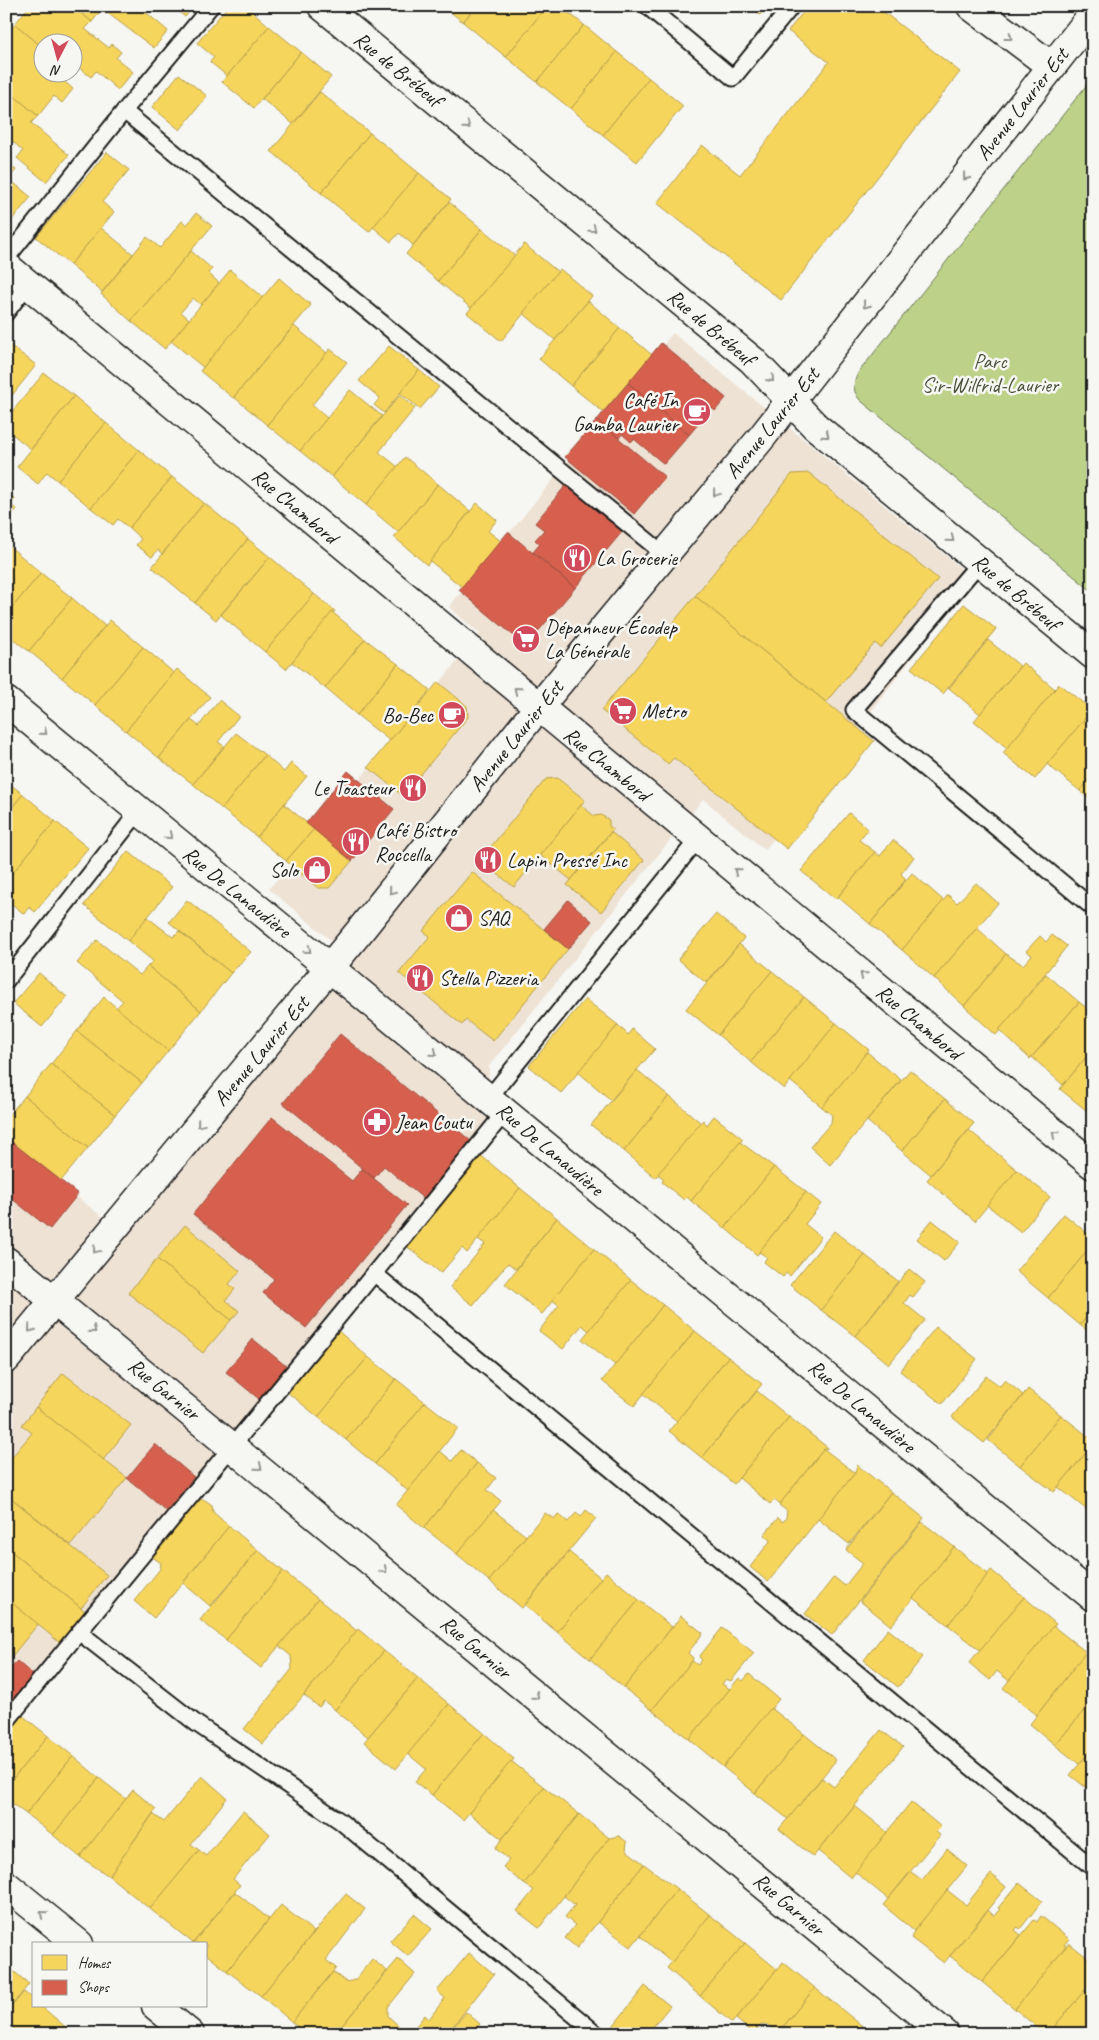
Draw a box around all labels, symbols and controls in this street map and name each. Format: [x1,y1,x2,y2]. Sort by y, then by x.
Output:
street label: Rue de Brébeuf [349,26,450,115]
one-way arrow [1003,31,1012,39]
north arrow [32,32,82,82]
street label: Avenue Laurier Est [970,41,1075,165]
text: N [49,61,62,79]
one-way arrow [462,121,471,130]
one-way arrow [963,171,972,180]
one-way arrow [587,224,596,232]
street label: Rue de Brébeuf [662,283,763,373]
one-way arrow [864,299,872,308]
park label: Parc Sir-Wilfrid-Laurier [922,348,1060,398]
street label: Avenue Laurier Est [719,361,826,484]
one-way arrow [765,374,774,383]
place label: Café In Gamba Laurier [573,387,680,437]
cafe icon: Café In Gamba Laurier [682,397,712,427]
one-way arrow [820,430,829,439]
street label: Rue Chambord [247,463,346,552]
one-way arrow [712,488,721,497]
one-way arrow [945,533,954,541]
restaurant icon: La Grocerie [562,543,592,573]
place label: La Grocerie [596,545,678,571]
street label: Rue de Brébeuf [967,548,1068,638]
place label: Dépanneur Écodep La Générale [545,614,679,664]
supermarket icon: Dépanneur Écodep La Générale [511,624,541,654]
street label: Avenue Laurier Est [463,674,570,797]
one-way arrow [514,687,523,696]
supermarket icon: Metro [608,696,638,726]
place label: Metro [642,698,688,724]
cafe icon: Bo-Bec [437,700,467,730]
place label: Bo-Bec [383,702,435,728]
street label: Rue Chambord [558,721,659,809]
one-way arrow [38,726,47,735]
restaurant icon: Le Toasteur [398,773,428,803]
place label: Le Toasteur [313,775,395,801]
place label: Café Bistro Roccella [375,817,459,867]
restaurant icon: Café Bistro Roccella [341,827,371,857]
one-way arrow [163,830,172,839]
street label: Rue De Lanaudière [178,841,298,945]
restaurant icon: Lapin Pressé Inc [473,845,503,875]
place label: Lapin Pressé Inc [507,847,628,873]
shop icon: Solo [302,855,332,885]
place label: Solo [270,857,301,883]
one-way arrow [734,868,743,877]
one-way arrow [388,885,397,894]
shop icon: SAQ [444,903,474,933]
place label: SAQ [478,905,512,931]
one-way arrow [302,944,311,952]
restaurant icon: Stella Pizzeria [405,963,435,993]
place label: Stella Pizzeria [439,965,540,991]
one-way arrow [859,971,868,980]
street label: Rue Chambord [871,979,970,1068]
street label: Avenue Laurier Est [208,989,316,1111]
one-way arrow [428,1047,437,1056]
street label: Rue De Lanaudière [491,1097,610,1203]
pharmacy icon: Jean Coutu [362,1107,392,1137]
place label: Jean Coutu [395,1109,473,1135]
one-way arrow [196,1119,205,1128]
one-way arrow [1052,1132,1061,1140]
one-way arrow [93,1244,102,1253]
one-way arrow [28,1323,36,1332]
one-way arrow [87,1325,96,1334]
street label: Rue Garnier [123,1352,206,1427]
street label: Rue De Lanaudière [803,1354,922,1460]
one-way arrow [253,1461,262,1470]
one-way arrow [378,1565,387,1573]
street label: Rue Garnier [435,1610,518,1685]
one-way arrow [530,1690,539,1699]
street label: Rue Garnier [748,1867,831,1942]
one-way arrow [39,1911,48,1920]
legend [32,1942,208,2008]
text: Homes [78,1954,112,1973]
text: Shops [78,1978,111,1997]

